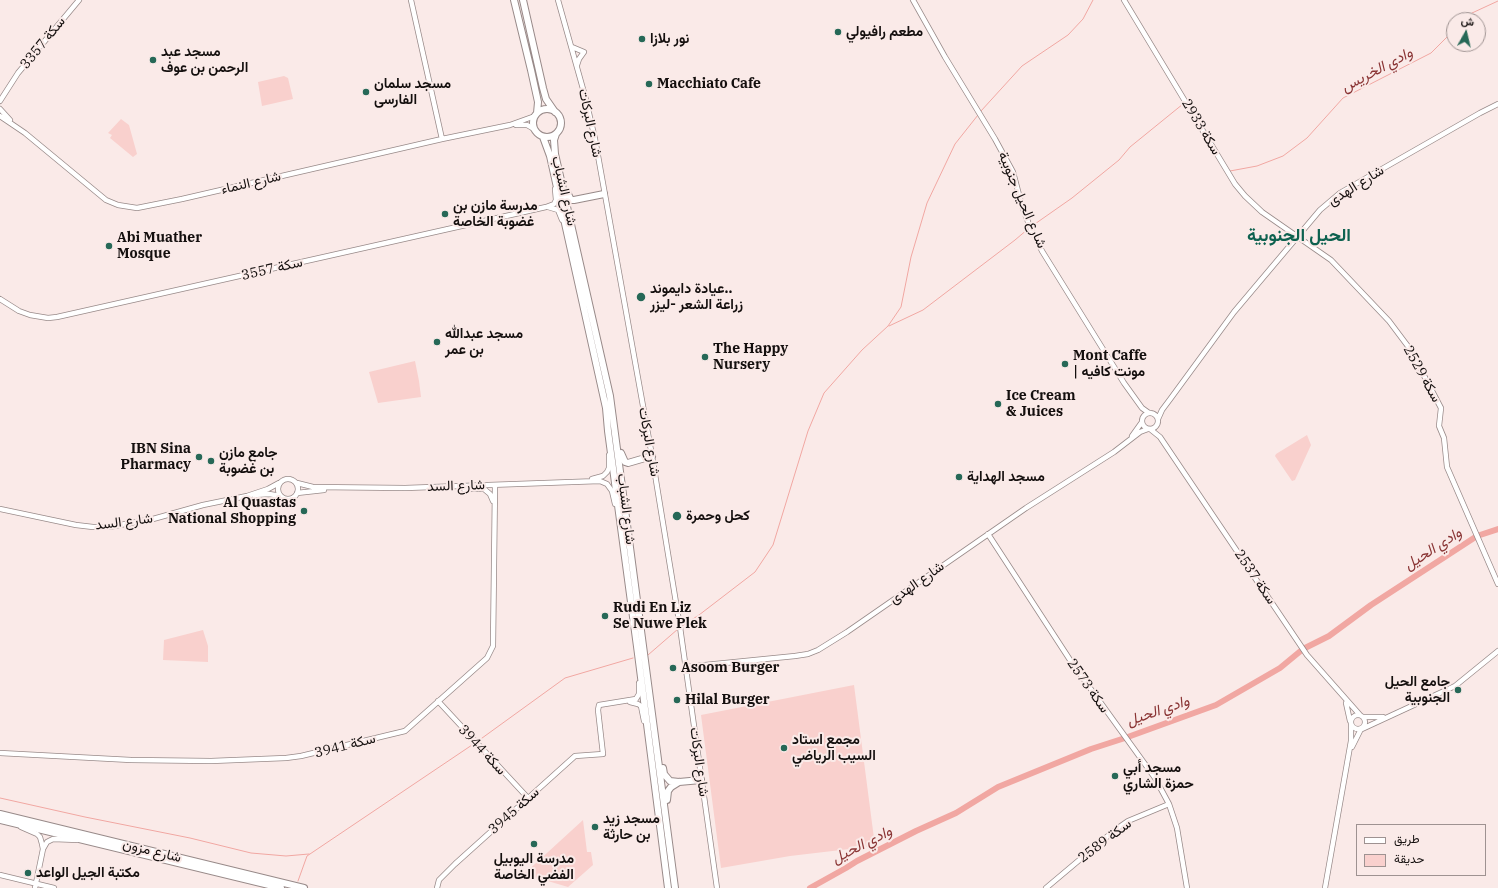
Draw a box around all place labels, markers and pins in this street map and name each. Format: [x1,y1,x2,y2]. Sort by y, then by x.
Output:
place label: مطعم رافيولي [846,24,923,40]
marker: مطعم رافيولي [833,27,843,37]
place label: نور بلازا [650,31,689,47]
marker: نور بلازا [637,34,647,44]
place label: مسجد عبد الرحمن بن عوف [161,44,248,76]
marker: مسجد عبد الرحمن بن عوف [148,55,158,65]
place label: مسجد سلمان الفارسى [374,76,451,108]
place label: Macchiato Cafe [657,76,761,92]
marker: Macchiato Cafe [644,79,654,89]
marker: مسجد سلمان الفارسى [361,87,371,97]
place label: مدرسة مازن بن غضوبة الخاصة [453,198,538,230]
marker: مدرسة مازن بن غضوبة الخاصة [440,209,450,219]
place label: Abi Muather Mosque [117,230,202,262]
marker: Abi Muather Mosque [104,241,114,251]
place label: عيادة دايموند.. زراعة الشعر -ليزر [650,281,743,314]
marker: عيادة دايموند.. زراعة الشعر -ليزر [635,291,647,303]
place label: مسجد عبدالله بن عمر [445,326,523,358]
marker: مسجد عبدالله بن عمر [432,337,442,347]
place label: The Happy Nursery [713,341,788,374]
place label: Mont Caffe | مونت كافيه [1073,348,1147,380]
marker: The Happy Nursery [700,352,710,362]
marker: Mont Caffe | مونت كافيه [1060,359,1070,369]
place label: Ice Cream & Juices [1006,388,1076,420]
marker: Ice Cream & Juices [993,399,1003,409]
place label: IBN Sina Pharmacy [120,441,191,474]
place label: جامع مازن بن غضوبة [219,445,278,478]
marker: IBN Sina Pharmacy [194,452,204,462]
marker: جامع مازن بن غضوبة [206,456,216,466]
place label: مسجد الهداية [967,469,1045,485]
marker: مسجد الهداية [954,472,964,482]
place label: Al Quastas National Shopping [168,495,296,528]
marker: Al Quastas National Shopping [299,506,309,516]
place label: كحل وحمرة [686,508,750,524]
marker: كحل وحمرة [671,510,683,522]
place label: Rudi En Liz Se Nuwe Plek [613,600,707,632]
marker: Rudi En Liz Se Nuwe Plek [600,611,610,621]
place label: Asoom Burger [681,660,779,676]
marker: Asoom Burger [668,663,678,673]
place label: جامع الحيل الجنوبية [1385,674,1450,706]
marker: جامع الحيل الجنوبية [1453,685,1463,695]
place label: Hilal Burger [685,692,770,708]
marker: Hilal Burger [672,695,682,705]
place label: مجمع استاد السيب الرياضي [792,732,876,764]
marker: مجمع استاد السيب الرياضي [779,743,789,753]
place label: مسجد أبي حمزة الشاري [1123,760,1194,792]
marker: مسجد أبي حمزة الشاري [1110,771,1120,781]
place label: مسجد زيد بن حارثة [603,811,660,844]
marker: مسجد زيد بن حارثة [590,822,600,832]
marker: مدرسة اليوبيل الفضي الخاصة [529,839,539,849]
place label: مدرسة اليوبيل الفضي الخاصة [494,851,574,884]
place label: مكتبة الجيل الواعد [36,865,140,881]
marker: مكتبة الجيل الواعد [23,868,33,878]

